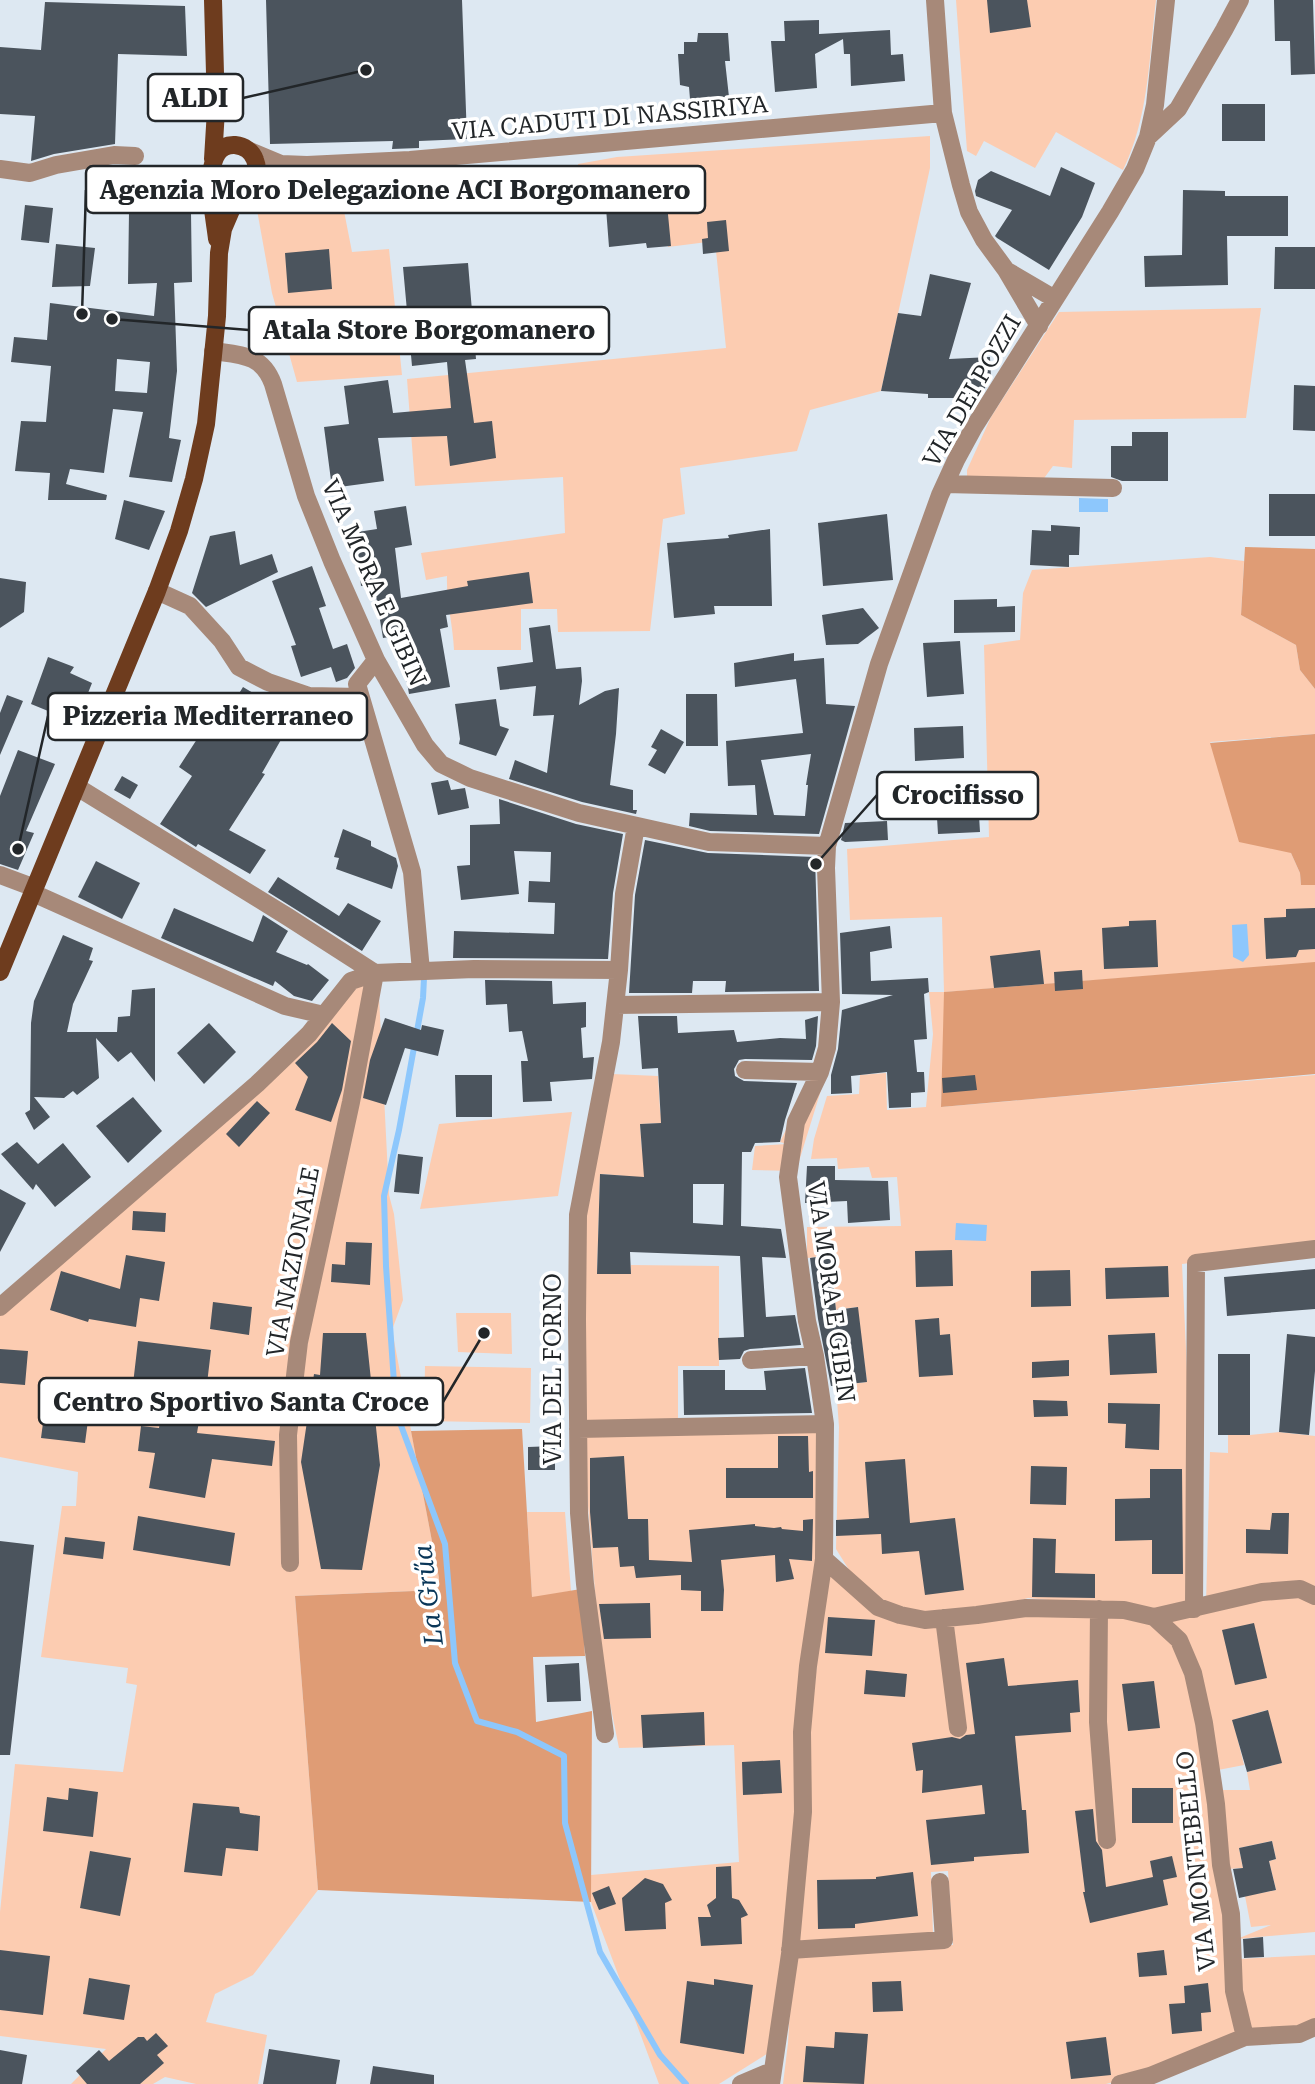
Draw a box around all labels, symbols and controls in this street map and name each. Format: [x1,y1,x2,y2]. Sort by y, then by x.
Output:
callout: ALDI [148,74,243,121]
text: ALDI [162,83,228,113]
street label: VIA CADUTI DI NASSIRIYA [451,90,770,146]
callout: Agenzia Moro Delegazione ACI Borgomanero [86,166,705,213]
text: Agenzia Moro Delegazione ACI Borgomanero [99,175,691,205]
callout: Atala Store Borgomanero [249,307,609,354]
street label: VIA DEI POZZI [917,310,1027,472]
text: Atala Store Borgomanero [263,315,595,345]
street label: VIA MORA E GIBIN [316,475,432,691]
callout: Pizzeria Mediterraneo [48,693,367,740]
text: Pizzeria Mediterraneo [62,701,354,731]
callout: Crocifisso [877,772,1038,819]
text: Crocifisso [892,780,1024,810]
street label: VIA NAZIONALE [261,1164,325,1360]
street label: VIA MORA E GIBIN [802,1179,860,1405]
street label: VIA DEL FORNO [539,1273,567,1465]
callout: Centro Sportivo Santa Croce [39,1378,443,1425]
text: Centro Sportivo Santa Croce [53,1387,429,1417]
water label: La Grűa [407,1543,449,1648]
street label: VIA MONTEBELLO [1171,1749,1221,1973]

